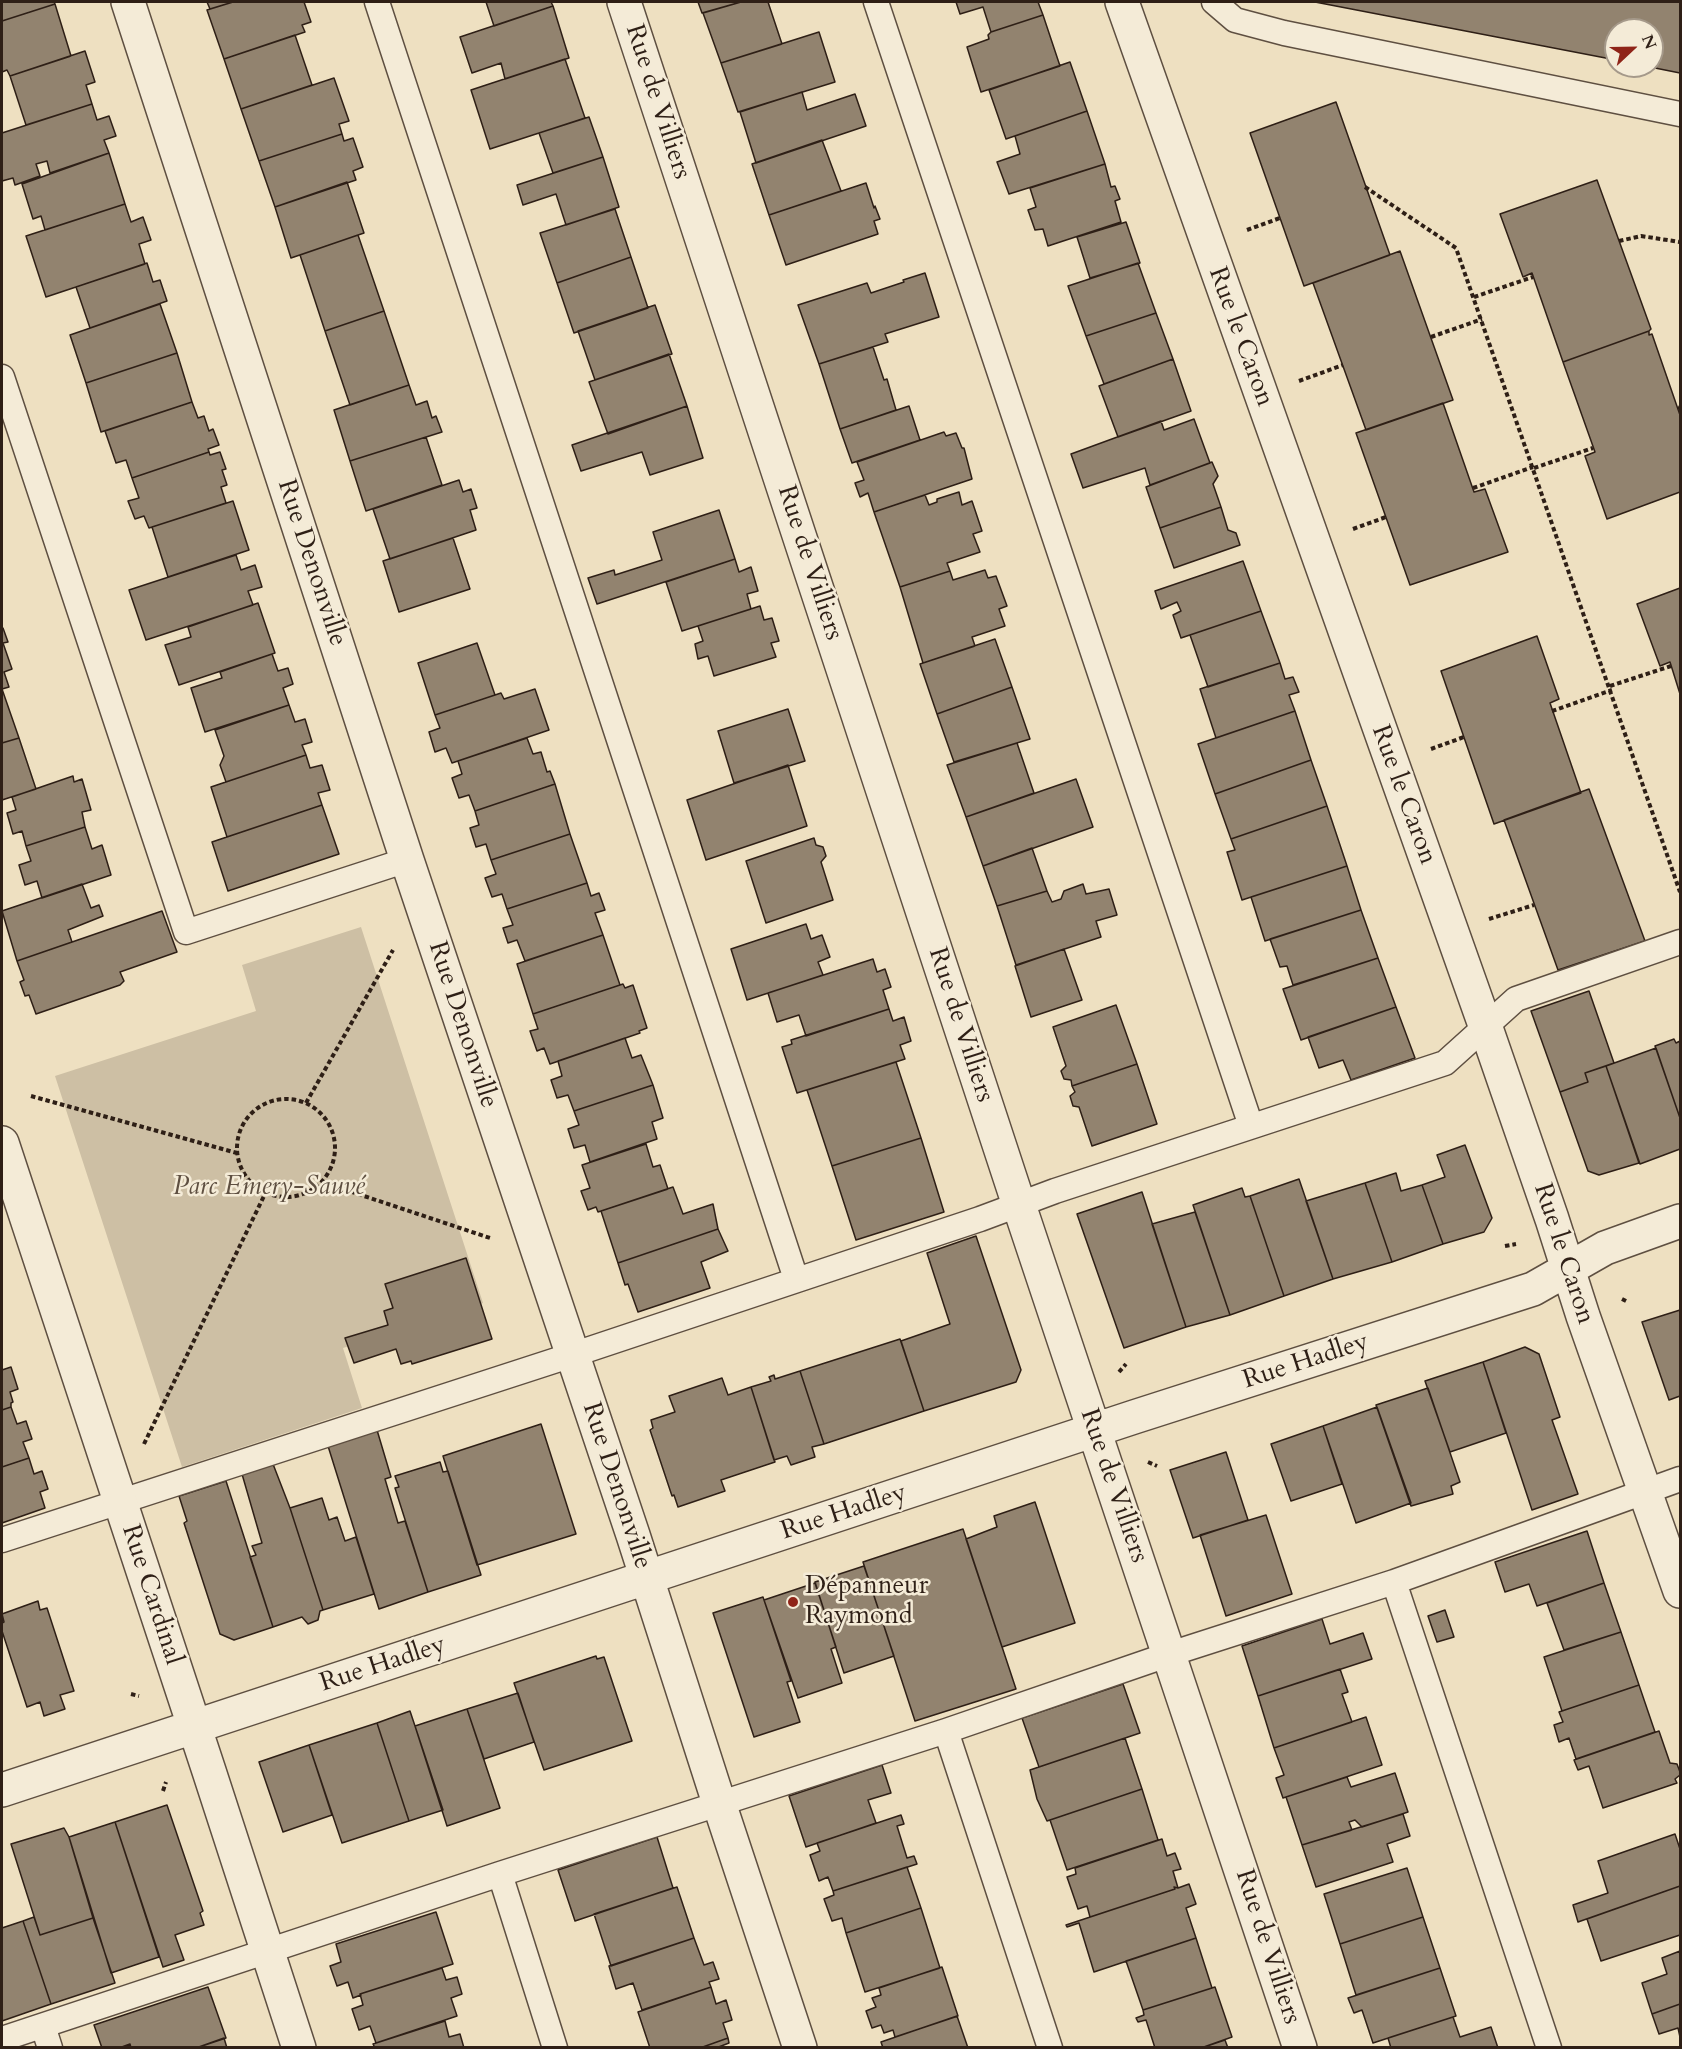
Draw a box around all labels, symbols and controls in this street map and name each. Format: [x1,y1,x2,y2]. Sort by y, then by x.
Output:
north arrow [1604,18,1664,78]
street label: Rue de Villiers [617,21,697,183]
text: N [1636,31,1662,53]
street label: Rue le Caron [1200,263,1280,411]
street label: Rue Denonville [269,476,353,650]
street label: Rue de Villiers [769,482,849,644]
street label: Rue le Caron [1363,721,1443,869]
street label: Rue Denonville [420,938,504,1112]
street label: Rue de Villiers [920,944,1000,1106]
park label: Parc Emery-Sauvé [173,1172,365,1204]
street label: Rue le Caron [1526,1180,1600,1328]
street label: Rue Hadley [1239,1327,1373,1397]
street label: Rue Denonville [574,1399,658,1573]
street label: Rue de Villiers [1072,1405,1154,1567]
street label: Rue Hadley [777,1478,911,1548]
street label: Rue Cardinal [114,1521,188,1669]
place label: Dépanneur Raymond [805,1571,928,1632]
marker: Dépanneur Raymond [786,1595,800,1609]
street label: Rue Hadley [316,1630,450,1700]
street label: Rue de Villiers [1227,1866,1307,2028]

